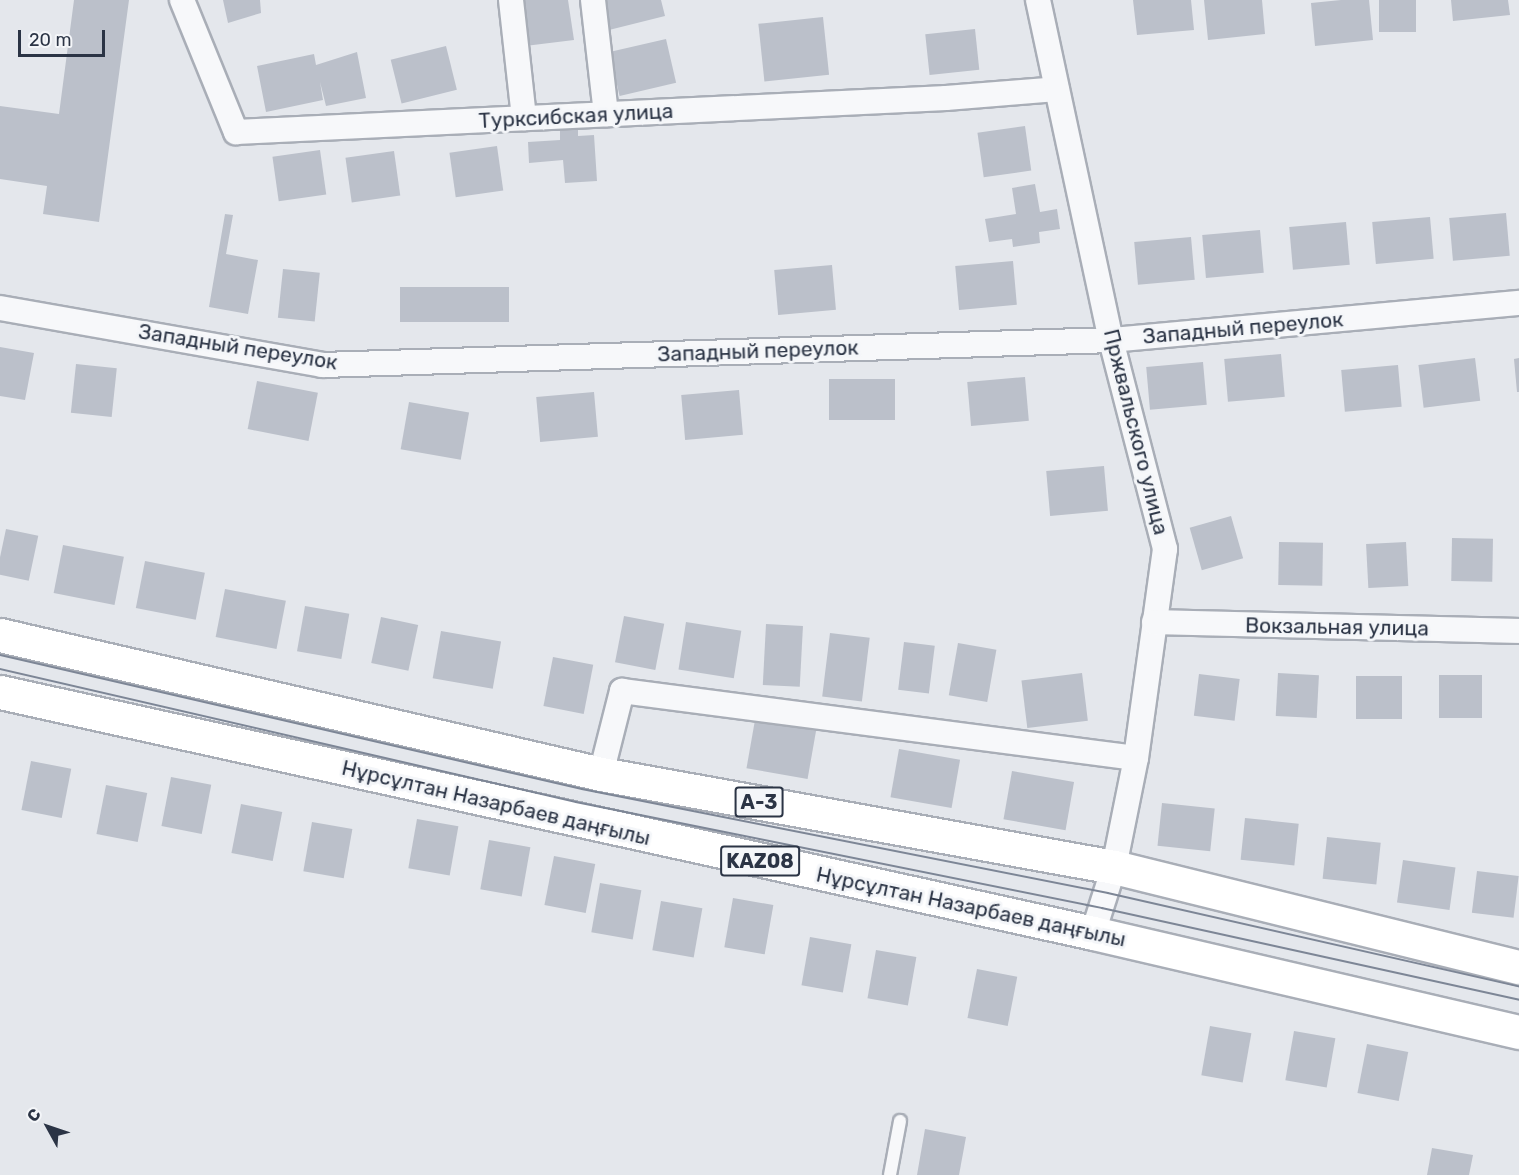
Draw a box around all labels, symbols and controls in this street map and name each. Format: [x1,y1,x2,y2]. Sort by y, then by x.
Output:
scale bar [21,18,108,56]
text: 20 m [29,29,71,51]
street label: Турксибская улица [478,98,674,134]
street label: Западный переулок [1142,307,1344,349]
street label: Западный переулок [137,319,339,375]
street label: Пржвальского улица [1098,327,1174,537]
street label: Западный переулок [657,335,859,367]
street label: Вокзальная улица [1245,613,1429,641]
street label: Нұрсұлтан Назарбаев даңғылы [339,755,653,851]
road number: А-3 [734,785,784,819]
road number: KAZ08 [720,844,801,878]
street label: Нұрсұлтан Назарбаев даңғылы [814,862,1128,952]
north arrow [18,1097,78,1157]
text: С [23,1105,45,1126]

